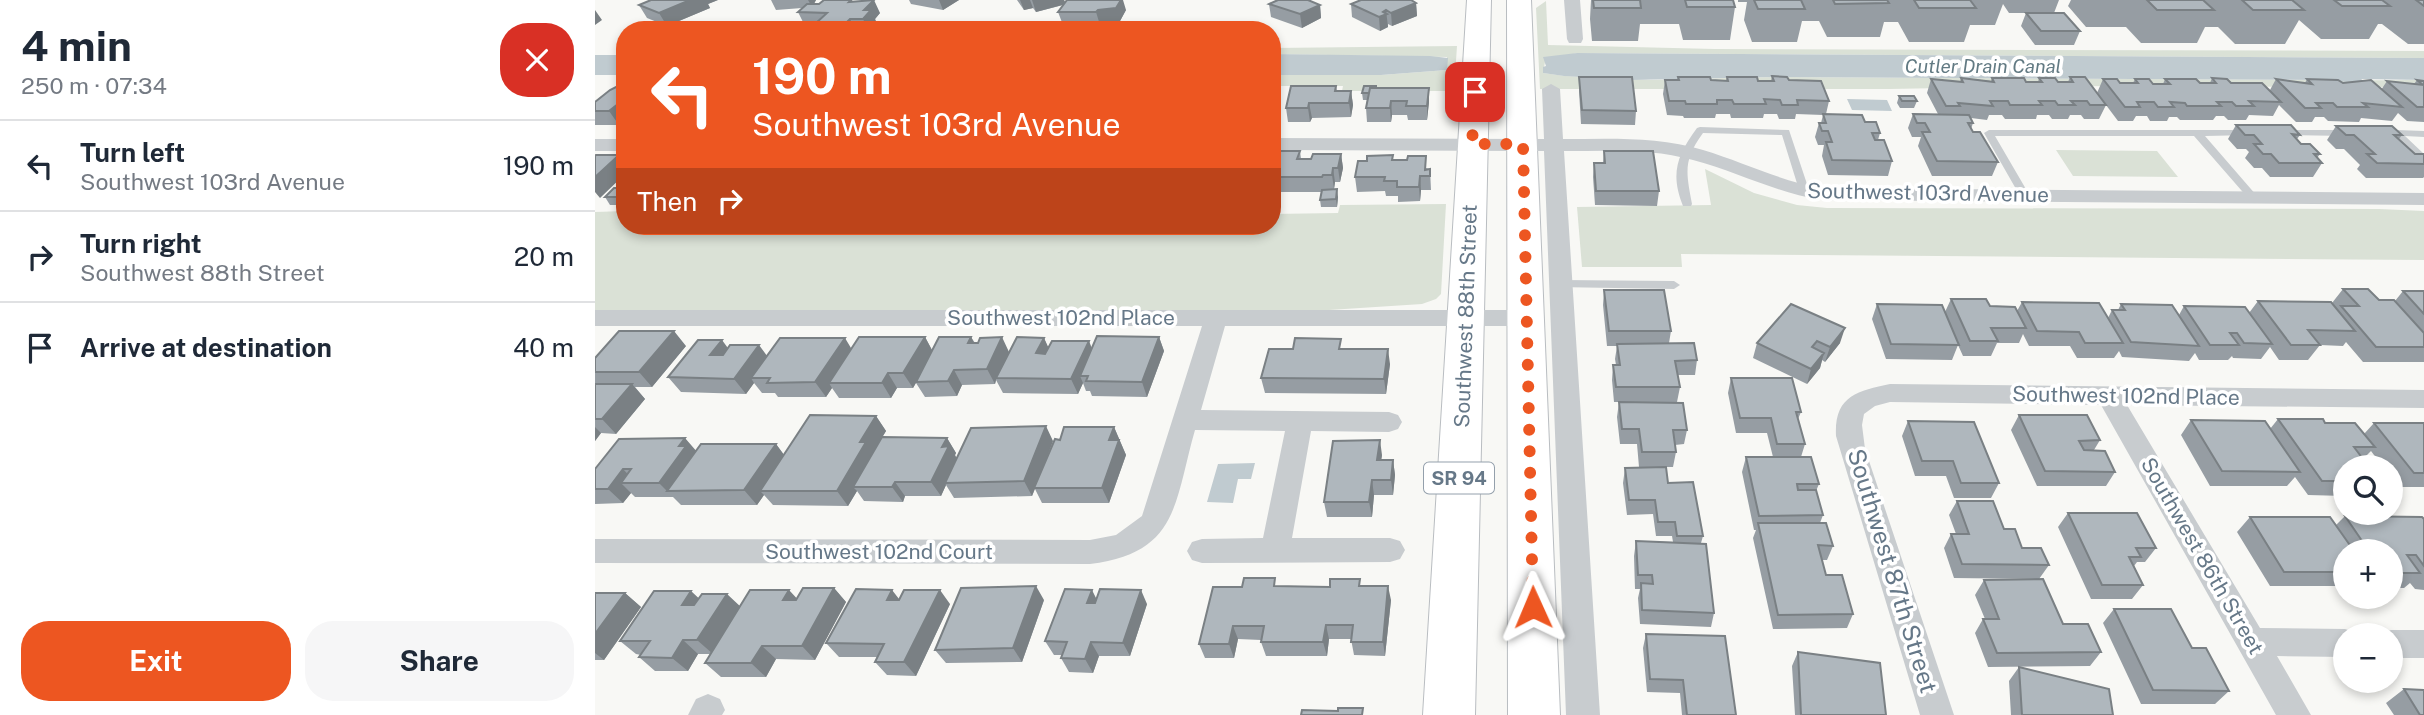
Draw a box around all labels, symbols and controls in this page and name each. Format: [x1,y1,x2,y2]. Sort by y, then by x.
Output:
text: 4 min [21,21,132,70]
button: close [500,23,574,97]
text: 190 m [752,47,892,105]
icon: left [637,49,728,140]
water label: Cutler Drain Canal [1905,55,2061,77]
pin [1445,62,1505,122]
text: 250 m · 07:34 [21,72,167,99]
icon: arrive [1456,73,1494,111]
text: Southwest 103rd Avenue [752,106,1121,143]
text: Turn left [80,137,185,168]
icon: left [21,147,59,185]
text: 190 m [503,150,574,181]
text: Southwest 103rd Avenue [80,168,345,195]
street label: Southwest 103rd Avenue [1807,178,2049,207]
icon: right [711,182,749,220]
text: Then [637,186,697,217]
street label: Southwest 88th Street [1449,204,1482,428]
text: Turn right [80,228,202,259]
icon: right [21,238,59,276]
text: 20 m [514,241,574,272]
text: Southwest 88th Street [80,259,325,286]
street label: Southwest 102nd Place [947,305,1175,330]
icon: arrive [21,329,59,367]
text: Arrive at destination [80,332,332,363]
text: 40 m [513,332,574,363]
street label: Southwest 102nd Place [2012,381,2240,410]
street label: Southwest 87th Street [1842,445,1943,696]
street label: Southwest 86th Street [2136,453,2269,659]
map controls [2333,455,2403,693]
button: search [2333,455,2403,525]
road number: SR 94 [1424,463,1494,494]
street label: Southwest 102nd Court [765,539,993,564]
button: + [2333,539,2403,609]
position arrow [1496,570,1570,644]
button: Exit [21,621,291,701]
button: Share [305,621,574,701]
button: − [2333,623,2403,693]

